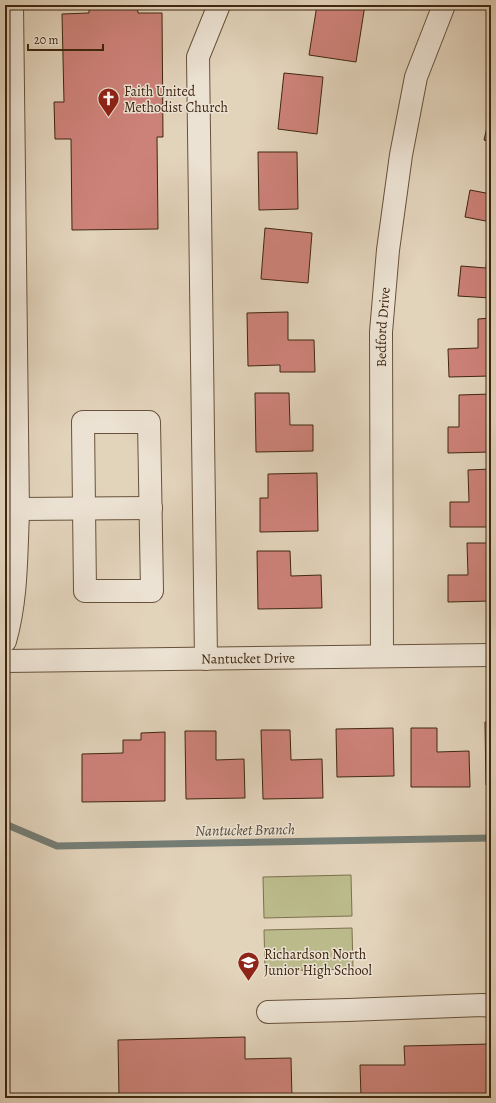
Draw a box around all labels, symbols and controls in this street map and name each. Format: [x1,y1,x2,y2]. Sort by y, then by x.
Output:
scale bar [28,26,103,52]
text: 20 m [34,32,58,48]
place label: Faith United Methodist Church [124,82,228,117]
church icon: Faith United Methodist Church [96,86,122,119]
street label: Bedford Drive [371,286,394,367]
street label: Nantucket Drive [201,648,295,668]
water label: Nantucket Branch [195,819,295,841]
place label: Richardson North Junior High School [264,945,373,980]
school or university icon: Richardson North Junior High School [235,949,261,982]

